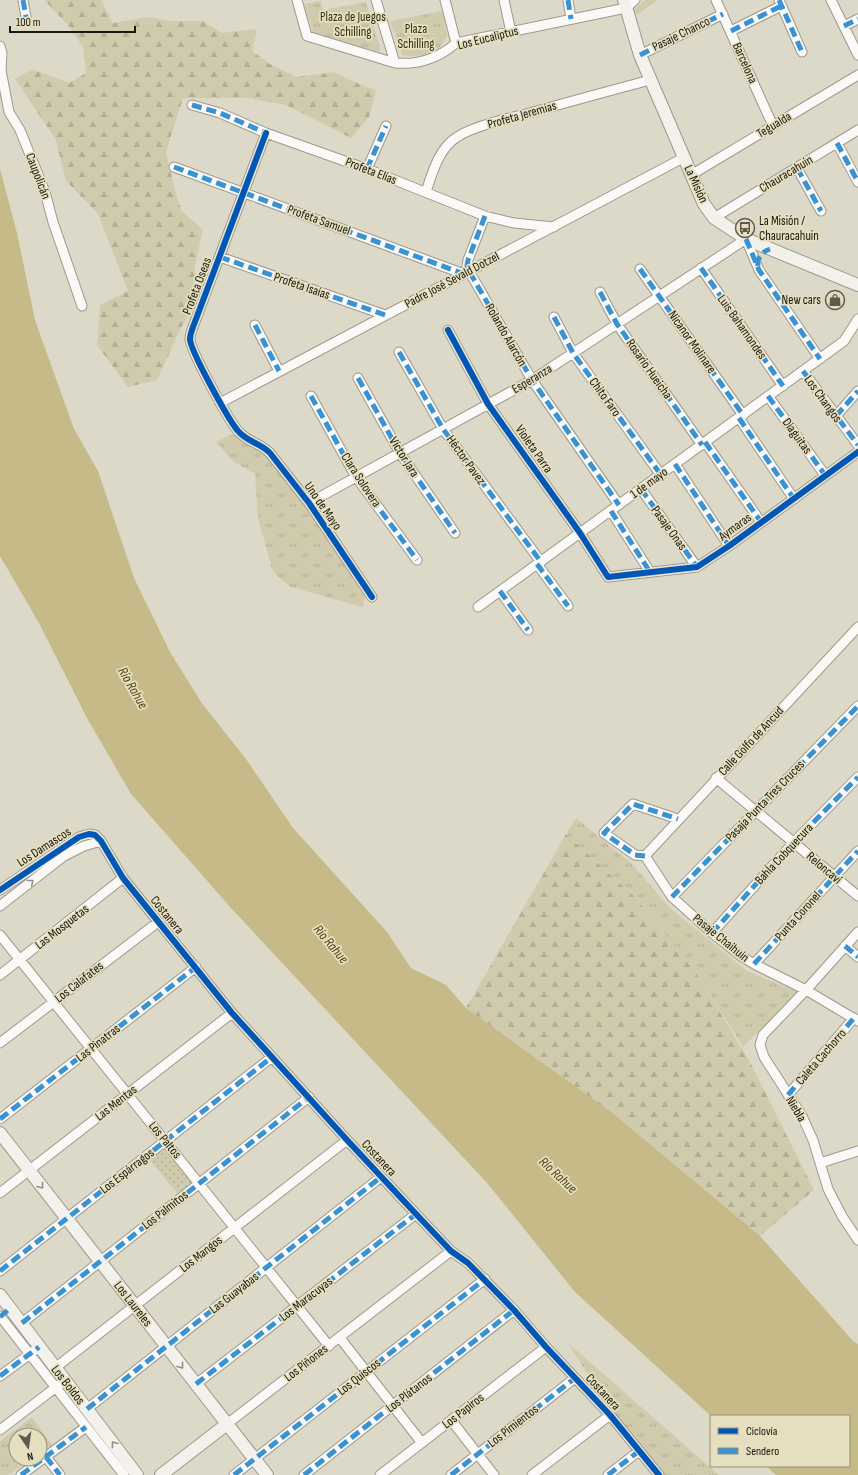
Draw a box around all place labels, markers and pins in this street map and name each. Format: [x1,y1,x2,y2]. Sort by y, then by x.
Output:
place label: La Misión / Chauracahuin [759,213,819,244]
bus stop icon: La Misión / Chauracahuin [734,217,756,239]
shop icon: New cars [824,289,846,311]
place label: New cars [782,292,821,308]

